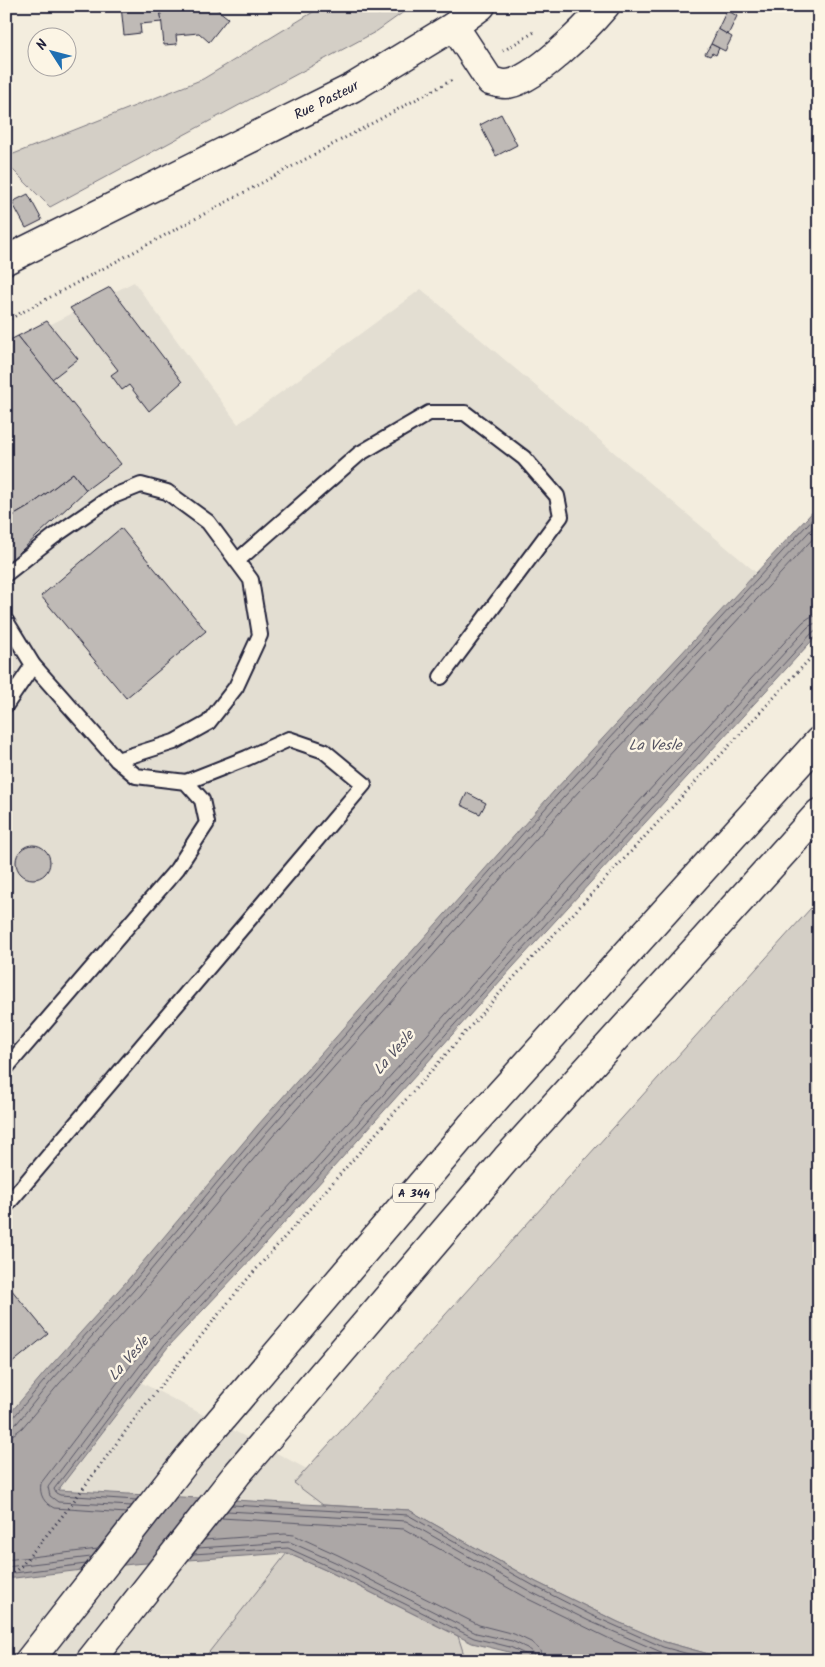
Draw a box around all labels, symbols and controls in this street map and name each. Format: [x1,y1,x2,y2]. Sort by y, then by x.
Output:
north arrow [28,28,78,78]
text: N [31,35,54,55]
street label: Rue Pasteur [290,74,365,126]
water label: La Vesle [629,734,683,758]
water label: La Vesle [368,1024,421,1081]
road number: A 344 [393,1184,435,1202]
water label: La Vesle [103,1330,156,1387]

